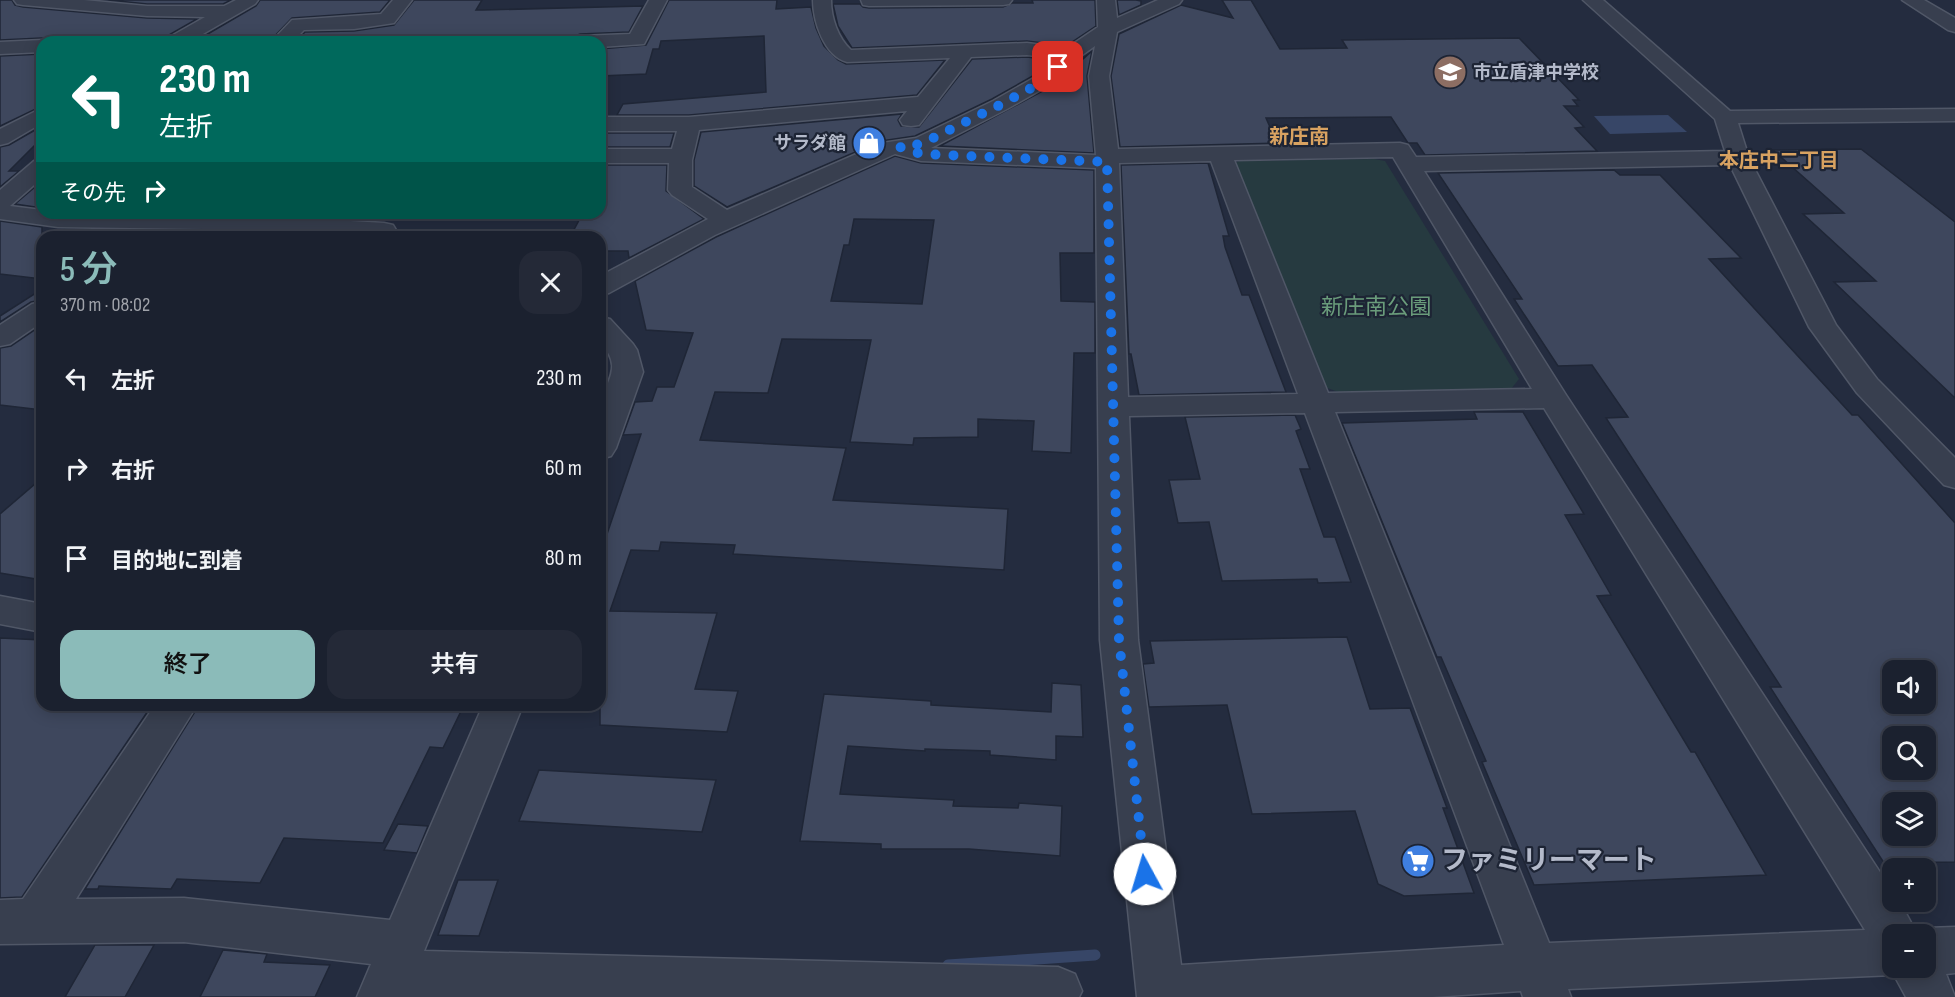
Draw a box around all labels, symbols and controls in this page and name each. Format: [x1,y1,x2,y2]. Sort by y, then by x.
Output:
pin [1032,41,1083,92]
icon: arrive [1041,50,1074,83]
text: 230 m [159,54,251,105]
school or university icon: 市立盾津中学校 [1432,54,1468,90]
icon: left [60,60,138,138]
place label: 市立盾津中学校 [1473,62,1599,83]
text: 左折 [159,112,213,144]
shop icon: サラダ館 [851,125,887,161]
district label: 新庄南 [1269,125,1329,149]
place label: サラダ館 [774,133,846,154]
district label: 本庄中二丁目 [1719,149,1839,173]
icon: right [138,174,171,207]
text: その先 [60,180,126,207]
text: 5 分 [60,249,117,292]
button: close [519,251,582,314]
text: 370 m · 08:02 [60,293,150,317]
park label: 新庄南公園 [1321,294,1431,321]
icon: left [60,362,93,395]
text: 230 m [536,365,582,392]
text: 左折 [111,368,155,395]
icon: right [60,452,93,485]
text: 60 m [545,455,582,482]
text: 右折 [111,458,155,485]
icon: arrive [60,542,93,575]
text: 80 m [545,545,582,572]
text: 目的地に到着 [111,548,243,575]
button: 終了 [60,630,315,699]
button: 共有 [327,630,582,699]
map controls [1882,660,1936,978]
button: sound [1882,660,1936,714]
button: search [1882,726,1936,780]
button: layers [1882,792,1936,846]
position arrow [1113,842,1177,906]
supermarket icon: ファミリーマート [1400,843,1436,879]
place label: ファミリーマート [1441,845,1657,877]
button: + [1882,858,1936,912]
button: − [1882,924,1936,978]

